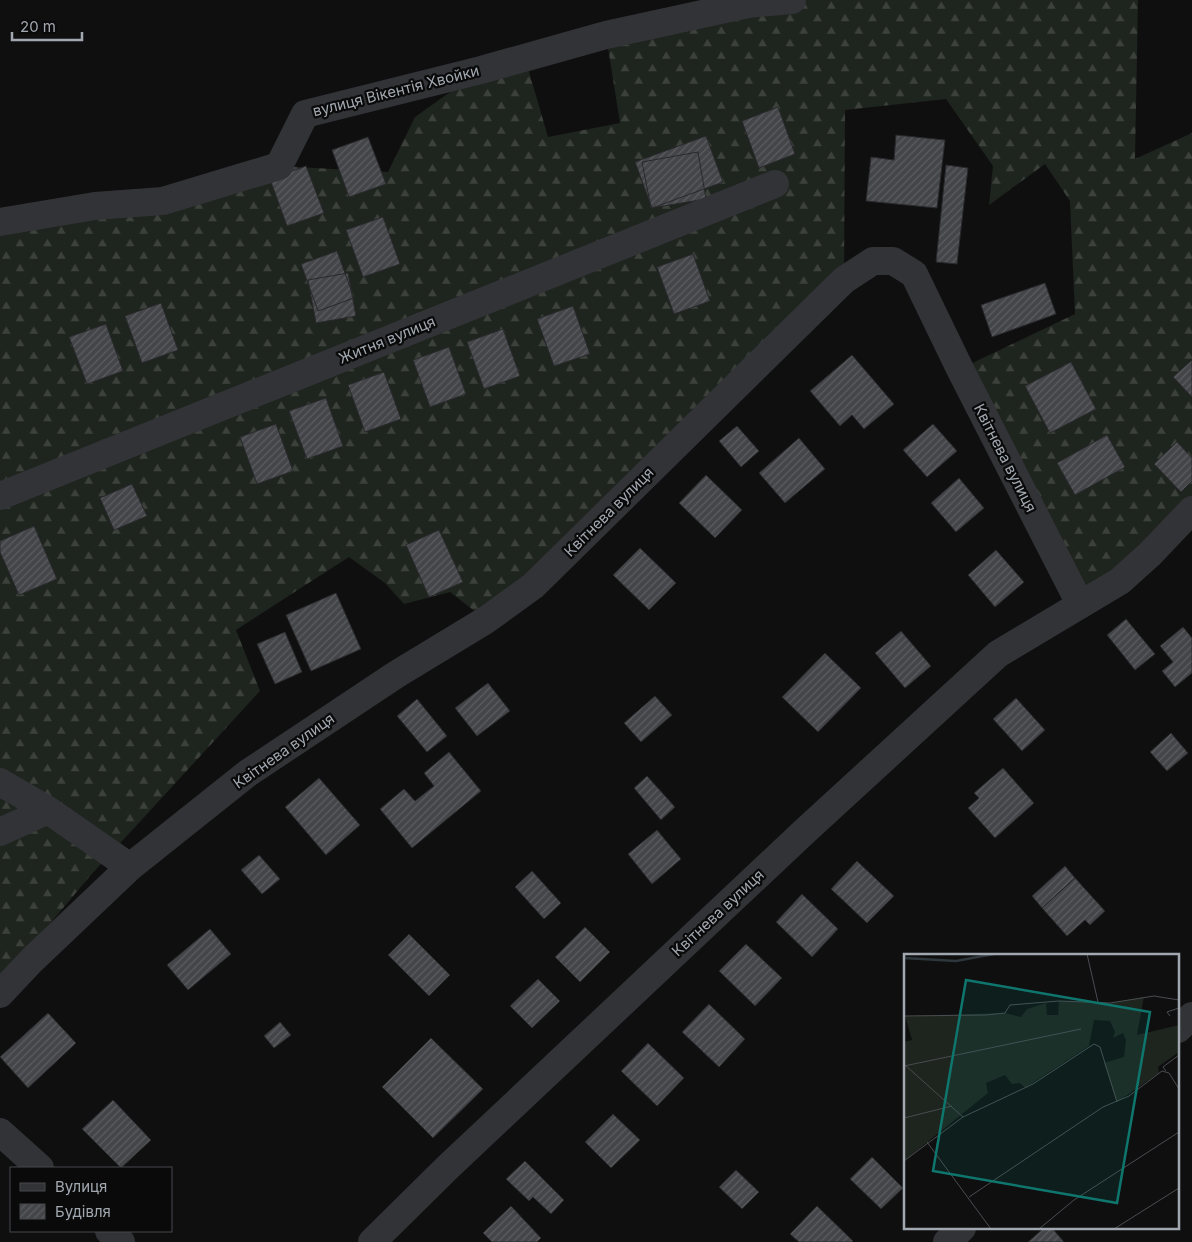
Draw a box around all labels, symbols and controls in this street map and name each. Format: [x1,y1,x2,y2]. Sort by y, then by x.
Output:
scale bar [12,10,82,42]
text: 20 m [20,17,56,36]
street label: вулиця Вікентія Хвойки [311,61,481,120]
street label: Житня вулиця [336,311,438,368]
street label: Квітнева вулиця [970,400,1041,515]
street label: Квітнева вулиця [560,463,657,560]
street label: Квітнева вулиця [229,709,338,793]
street label: Квітнева вулиця [668,865,768,960]
inset map [904,954,1180,1230]
legend [10,1167,172,1232]
text: Вулиця [55,1177,107,1196]
text: Будівля [55,1202,111,1221]

